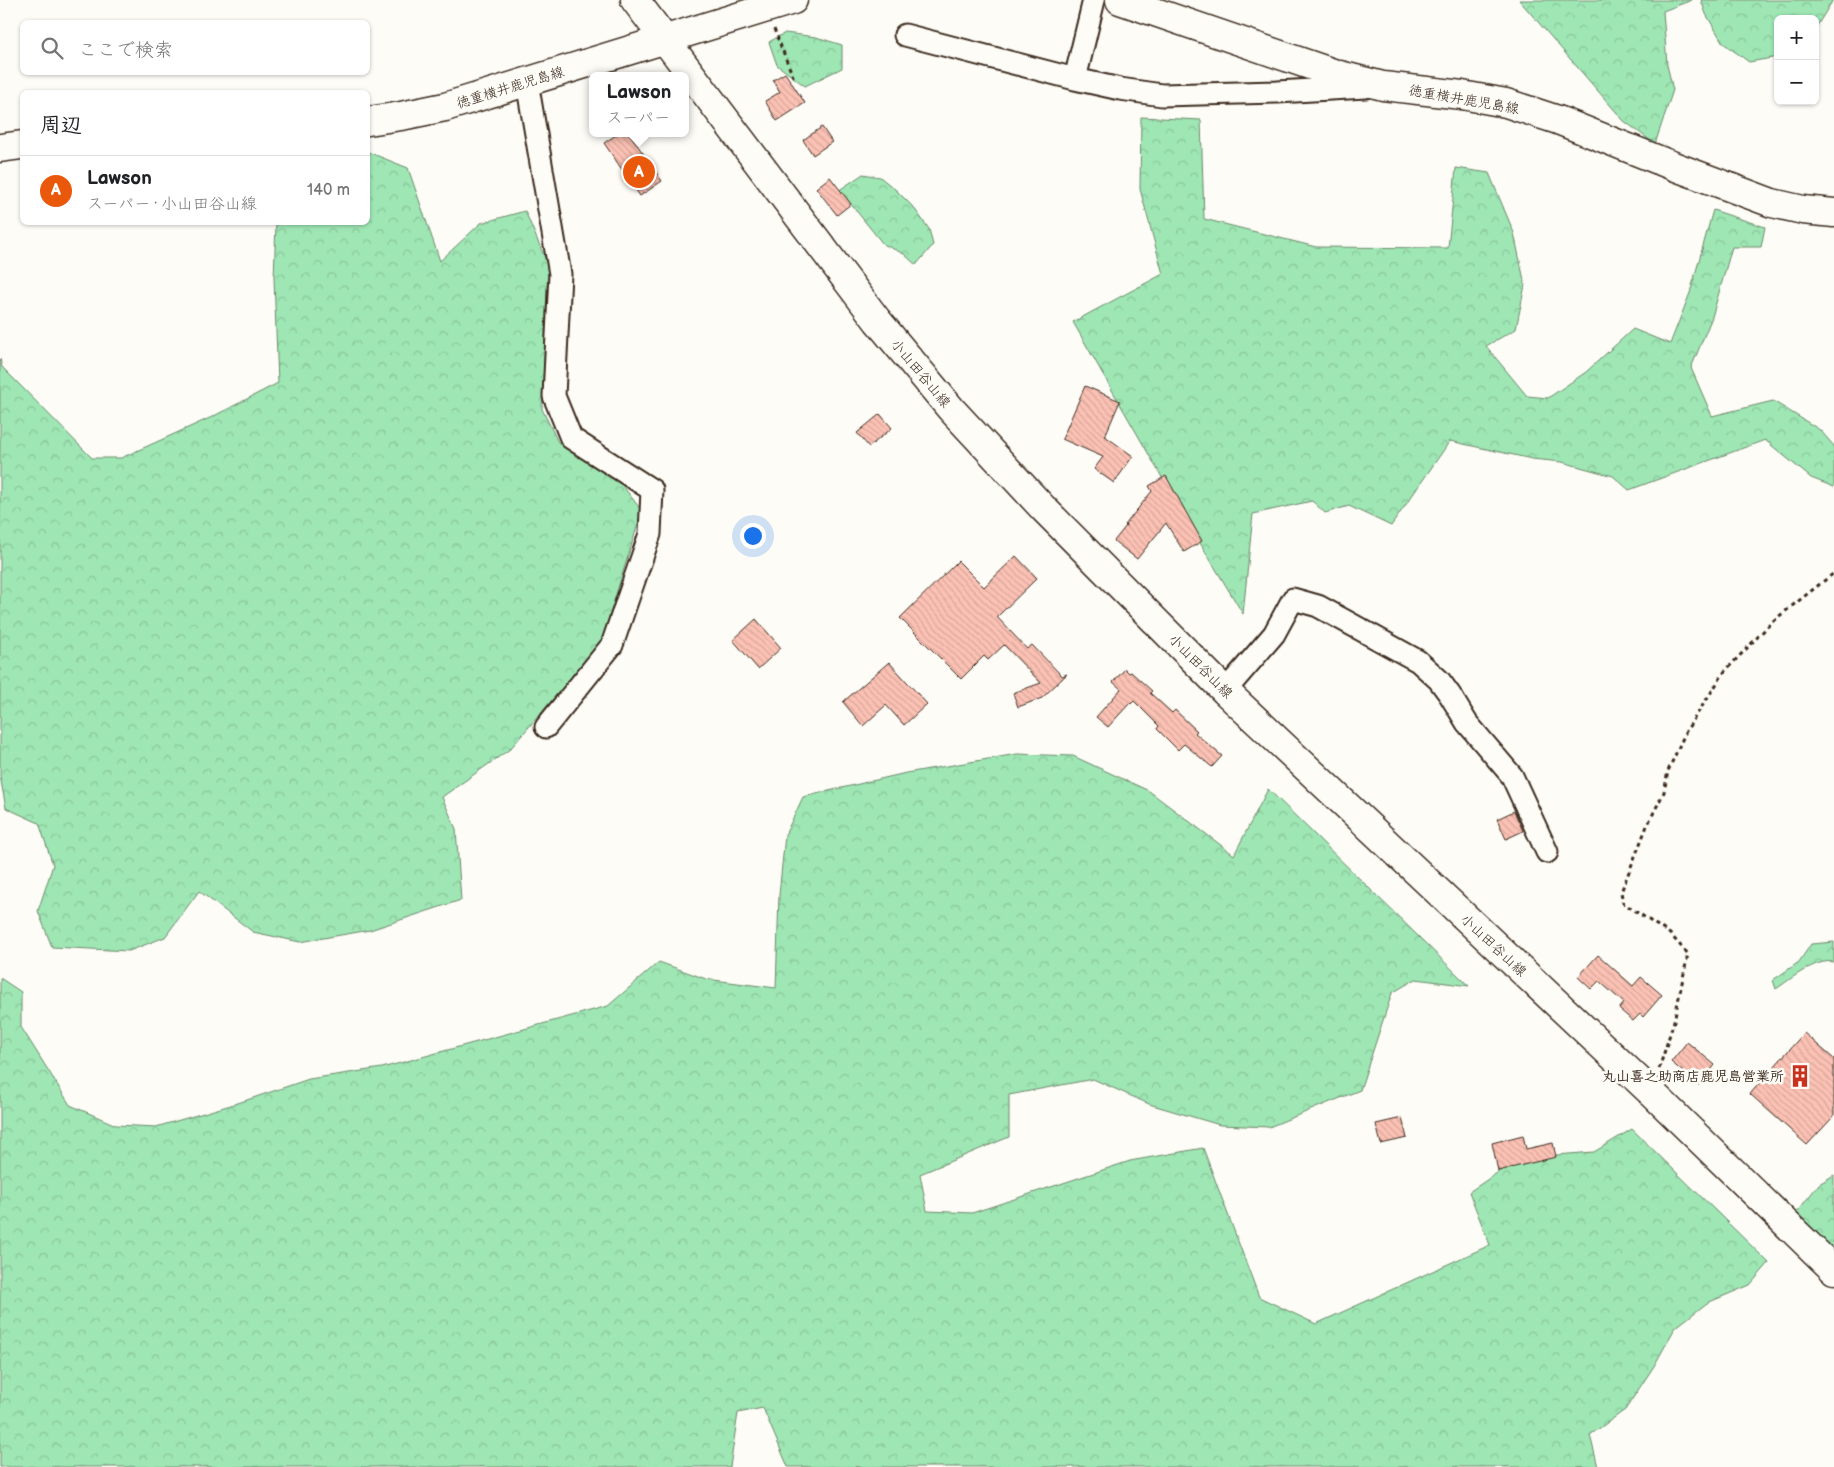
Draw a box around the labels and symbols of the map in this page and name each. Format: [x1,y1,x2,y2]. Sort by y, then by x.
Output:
street label: 徳重横井鹿児島線 [454,63,566,112]
street label: 徳重横井鹿児島線 [1407,81,1521,118]
pin: A [623,153,655,191]
street label: 小山田谷山線 [887,336,954,411]
your location [740,523,766,549]
street label: 小山田谷山線 [1165,631,1236,702]
street label: 小山田谷山線 [1457,911,1530,980]
building icon: 丸山喜之助商店鹿児島営業所 [1787,1063,1813,1089]
place label: 丸山喜之助商店鹿児島営業所 [1602,1068,1784,1085]

